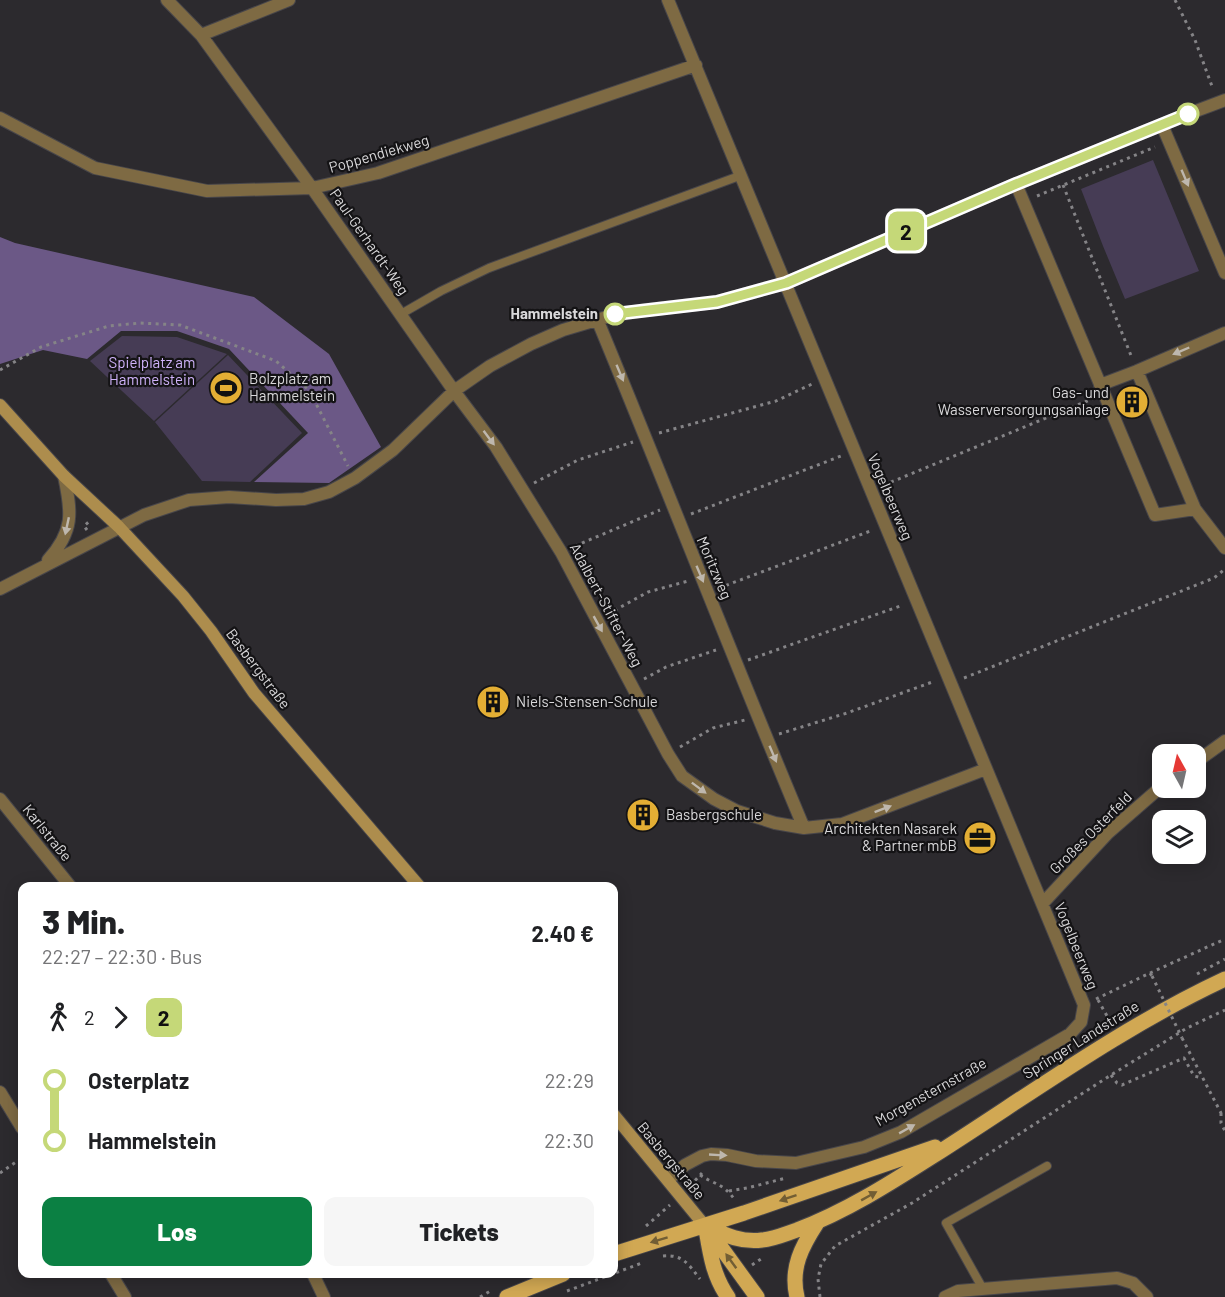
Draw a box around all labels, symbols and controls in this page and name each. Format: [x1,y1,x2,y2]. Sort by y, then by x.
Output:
unlabelled marker [1177,103,1199,125]
street label: Poppendiekweg [327,130,431,176]
one-way arrow [1180,170,1190,188]
street label: Paul-Gerhardt-Weg [326,185,413,298]
line badge: 2 [886,212,926,250]
text: 2 [900,219,912,244]
marker: Hammelstein [604,303,626,325]
place label: Hammelstein [510,304,598,322]
one-way arrow [1172,347,1189,356]
park label: Spielplatz am Hammelstein [109,353,195,388]
one-way arrow [615,365,625,383]
place label: Bolzplatz am Hammelstein [249,369,335,404]
sports icon: Bolzplatz am Hammelstein [208,370,244,406]
place label: Gas- und Wasserversorgungsanlage [938,383,1109,418]
building icon: Gas- und Wasserversorgungsanlage [1114,384,1150,420]
one-way arrow [482,430,494,445]
street label: Vogelbeerweg [865,451,917,543]
one-way arrow [62,517,71,536]
street label: Moritzweg [694,533,736,602]
street label: Adalbert-Stifter-Weg [567,540,647,669]
one-way arrow [695,565,705,583]
one-way arrow [593,616,603,633]
street label: Basbergstraße [223,625,295,712]
building icon: Niels-Stensen-Schule [475,684,511,720]
place label: Niels-Stensen-Schule [516,692,658,710]
north arrow [1152,744,1206,798]
map controls [1152,744,1206,864]
one-way arrow [768,746,778,764]
one-way arrow [692,782,707,794]
street label: Großes Osterfeld [1045,787,1135,877]
building icon: Basbergschule [625,797,661,833]
street label: Karlstraße [19,800,76,864]
one-way arrow [874,804,892,814]
place label: Basbergschule [666,805,762,823]
button: layers [1152,810,1206,864]
place label: Architekten Nasarek & Partner mbB [824,819,957,854]
office icon: Architekten Nasarek & Partner mbB [962,820,998,856]
street label: Vogelbeerweg [1051,899,1103,992]
text: 3 Min. [42,901,125,941]
text: 2.40 € [532,920,594,946]
text: 22:27 – 22:30 · Bus [42,944,202,968]
street label: Springer Landstraße [1019,996,1142,1082]
icon: walk [42,1001,75,1034]
icon: forward [104,1001,137,1034]
text: 2 [84,1005,95,1029]
text: 2 [158,1005,170,1030]
street label: Morgensternstraße [872,1053,989,1129]
text: Osterplatz [88,1067,189,1093]
text: 22:29 [545,1068,594,1092]
street label: Basbergstraße [634,1118,709,1203]
one-way arrow [898,1124,915,1134]
text: Hammelstein [88,1127,216,1153]
text: 22:30 [544,1128,594,1152]
one-way arrow [709,1150,728,1159]
one-way arrow [861,1191,878,1201]
one-way arrow [779,1193,797,1203]
button: Los [42,1197,312,1266]
button: Tickets [324,1197,594,1266]
one-way arrow [650,1236,668,1245]
one-way arrow [725,1254,737,1270]

